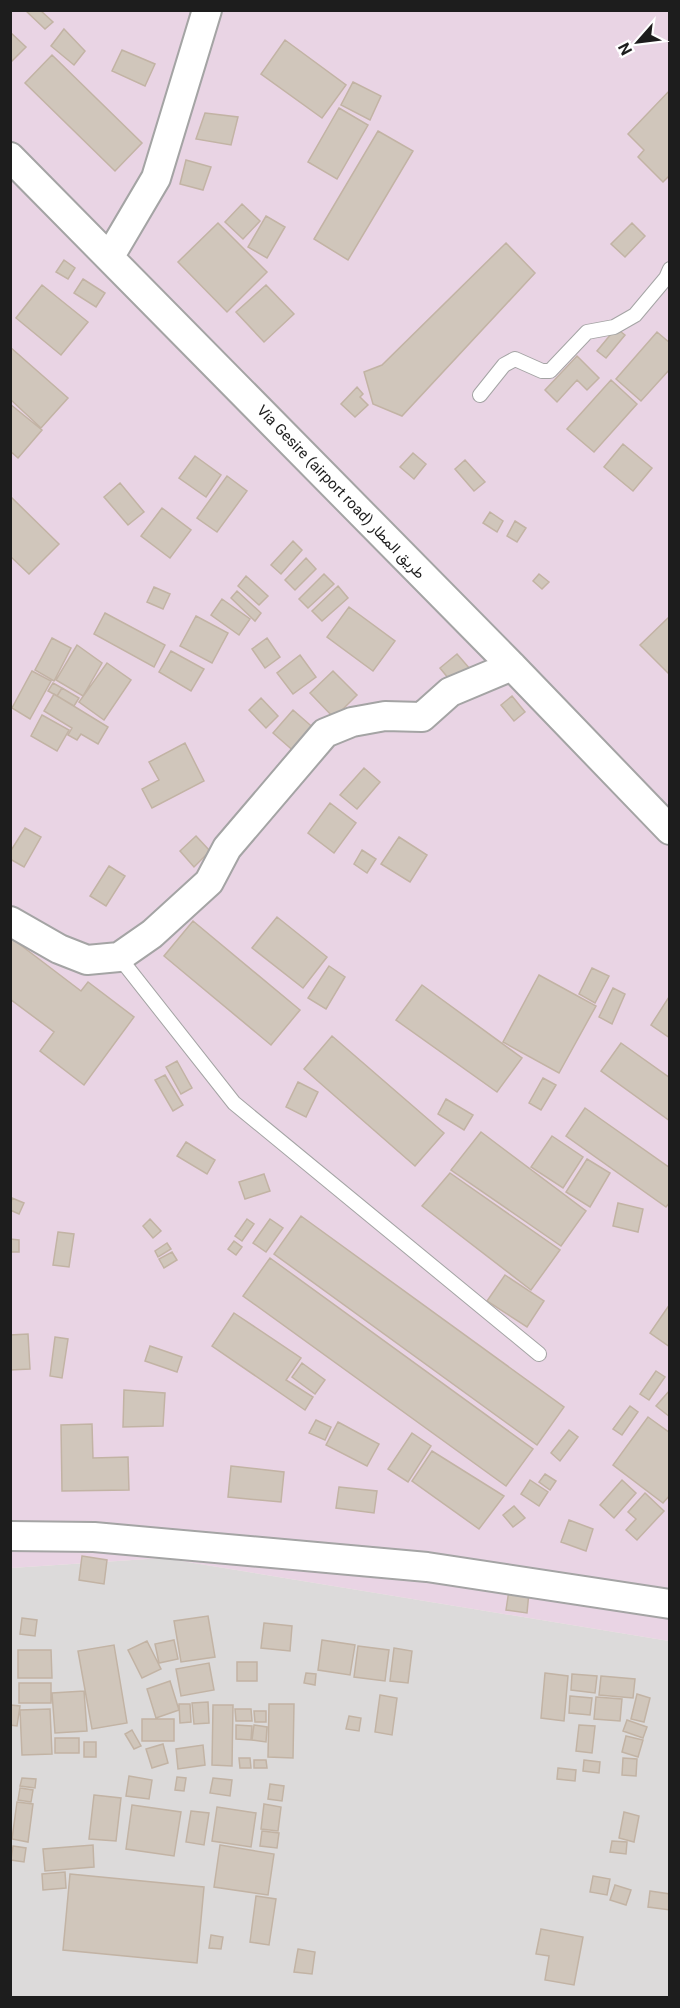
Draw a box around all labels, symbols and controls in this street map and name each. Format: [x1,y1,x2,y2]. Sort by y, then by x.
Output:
north arrow [608,12,668,72]
text: N [614,39,636,58]
street label: Via Gesire (airport road) طريق المطار [252,401,429,583]

